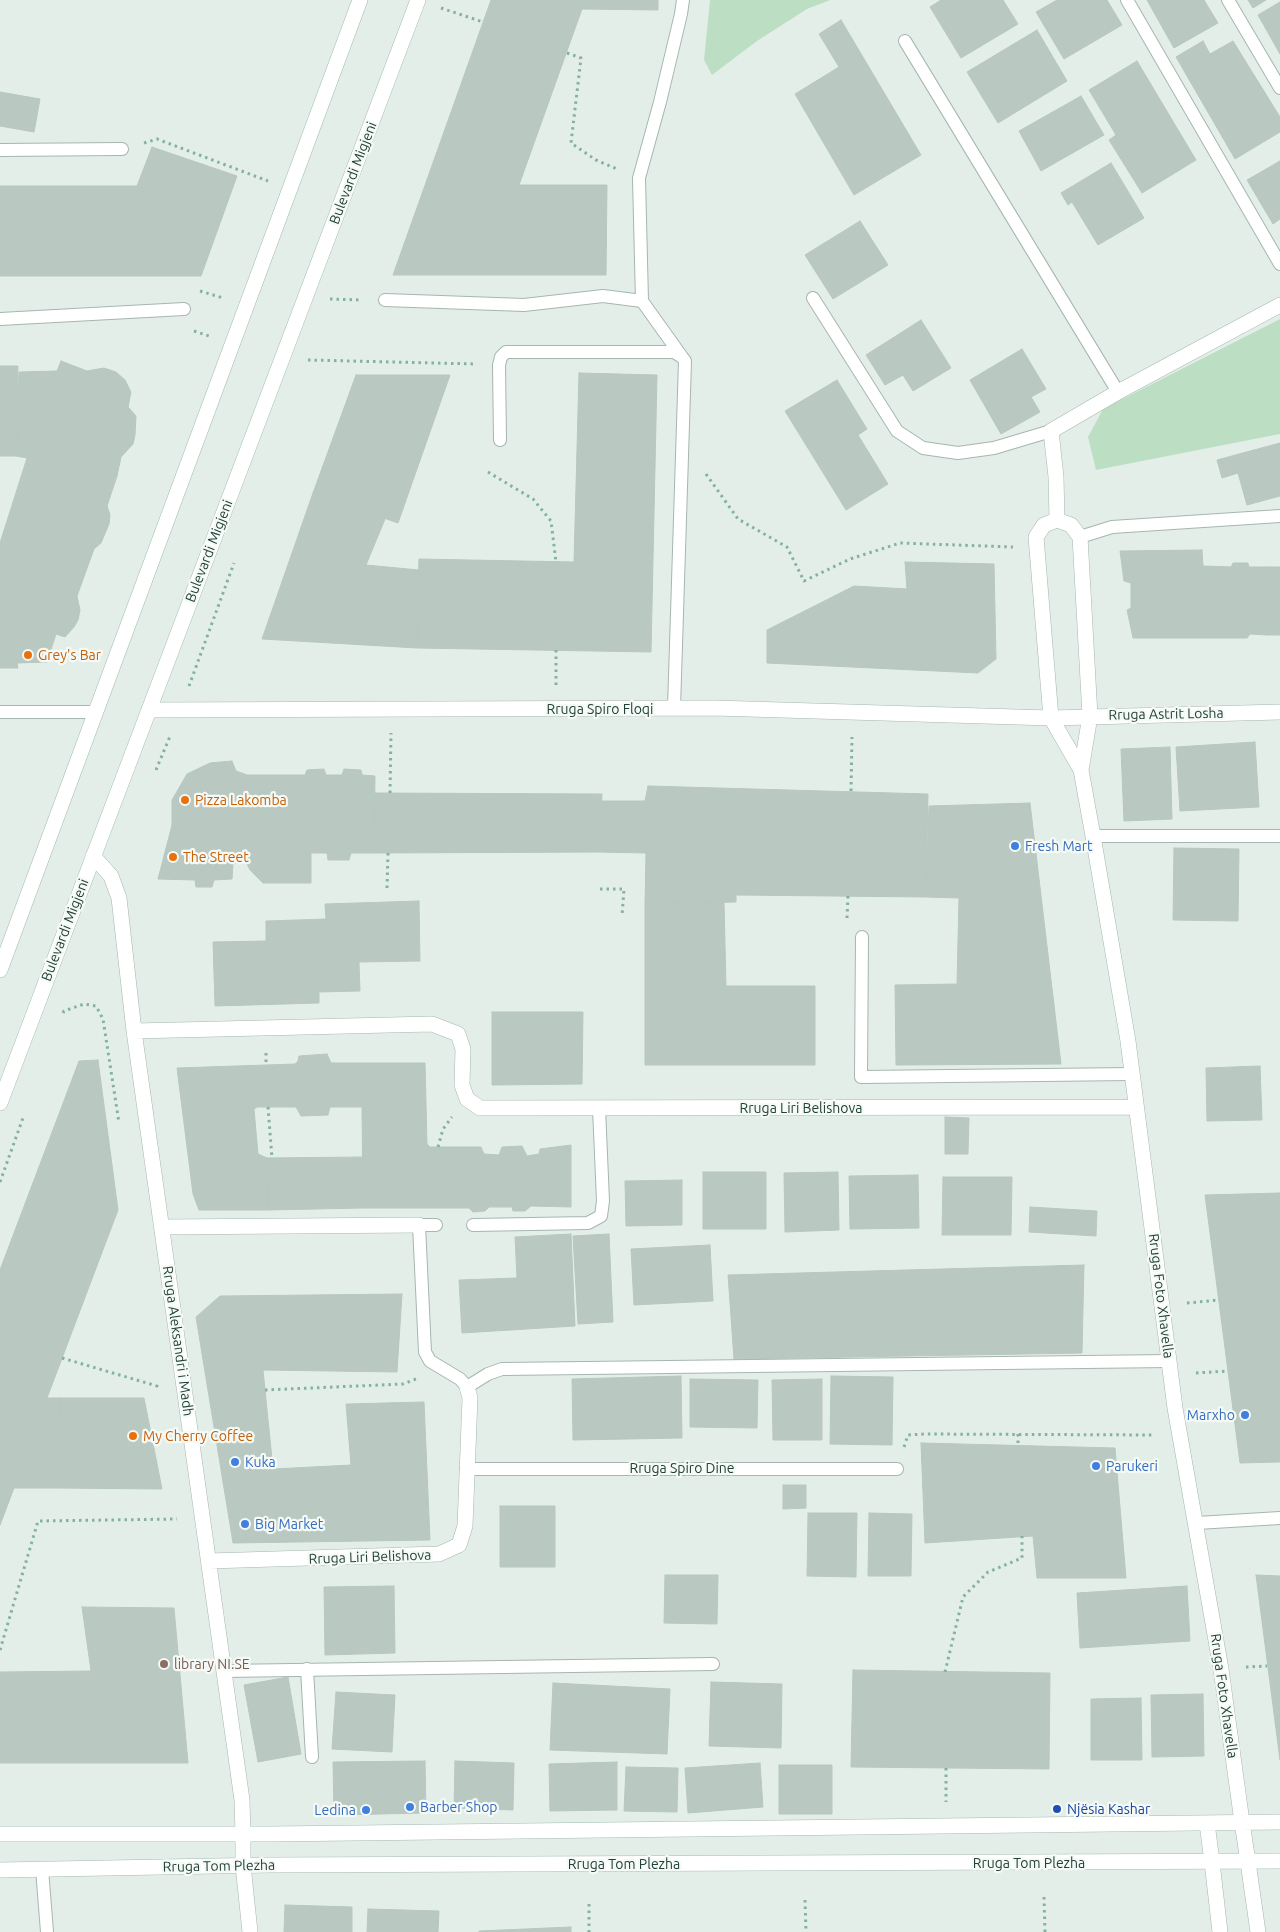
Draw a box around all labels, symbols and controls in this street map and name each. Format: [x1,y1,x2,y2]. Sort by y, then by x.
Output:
street label: Bulevardi Migjeni [326,119,380,227]
street label: Bulevardi Migjeni [182,497,236,605]
place label: Grey's Bar [38,647,101,663]
marker: Grey's Bar [22,649,34,661]
street label: Rruga Spiro Floqi [547,701,653,717]
street label: Rruga Astrit Losha [1108,705,1224,723]
place label: Pizza Lakomba [195,792,287,808]
marker: Pizza Lakomba [179,794,191,806]
place label: Fresh Mart [1025,838,1093,854]
marker: Fresh Mart [1009,840,1021,852]
place label: The Street [183,849,249,865]
marker: The Street [167,851,179,863]
street label: Bulevardi Migjeni [38,876,92,984]
street label: Rruga Liri Belishova [740,1100,862,1116]
street label: Rruga Foto Xhavella [1145,1233,1177,1359]
street label: Rruga Aleksandri i Madh [159,1265,197,1417]
place label: Marxho [1187,1407,1235,1423]
marker: Marxho [1239,1409,1251,1421]
place label: My Cherry Coffee [143,1428,253,1444]
marker: My Cherry Coffee [127,1430,139,1442]
place label: Kuka [245,1454,276,1470]
marker: Kuka [229,1456,241,1468]
place label: Parukeri [1106,1458,1158,1474]
street label: Rruga Spiro Dine [629,1460,735,1476]
marker: Parukeri [1090,1460,1102,1472]
place label: Big Market [255,1516,323,1532]
marker: Big Market [239,1518,251,1530]
street label: Rruga Liri Belishova [308,1546,432,1568]
street label: Rruga Foto Xhavella [1207,1633,1241,1759]
place label: library NI.SE [174,1656,250,1672]
marker: library NI.SE [158,1658,170,1670]
place label: Barber Shop [420,1799,498,1815]
marker: Barber Shop [404,1801,416,1813]
place label: Njësia Kashar [1067,1801,1150,1817]
place label: Ledina [314,1802,356,1818]
marker: Njësia Kashar [1051,1803,1063,1815]
marker: Ledina [360,1804,372,1816]
street label: Rruga Tom Plezha [973,1855,1085,1871]
street label: Rruga Tom Plezha [568,1856,680,1872]
street label: Rruga Tom Plezha [163,1857,275,1875]

